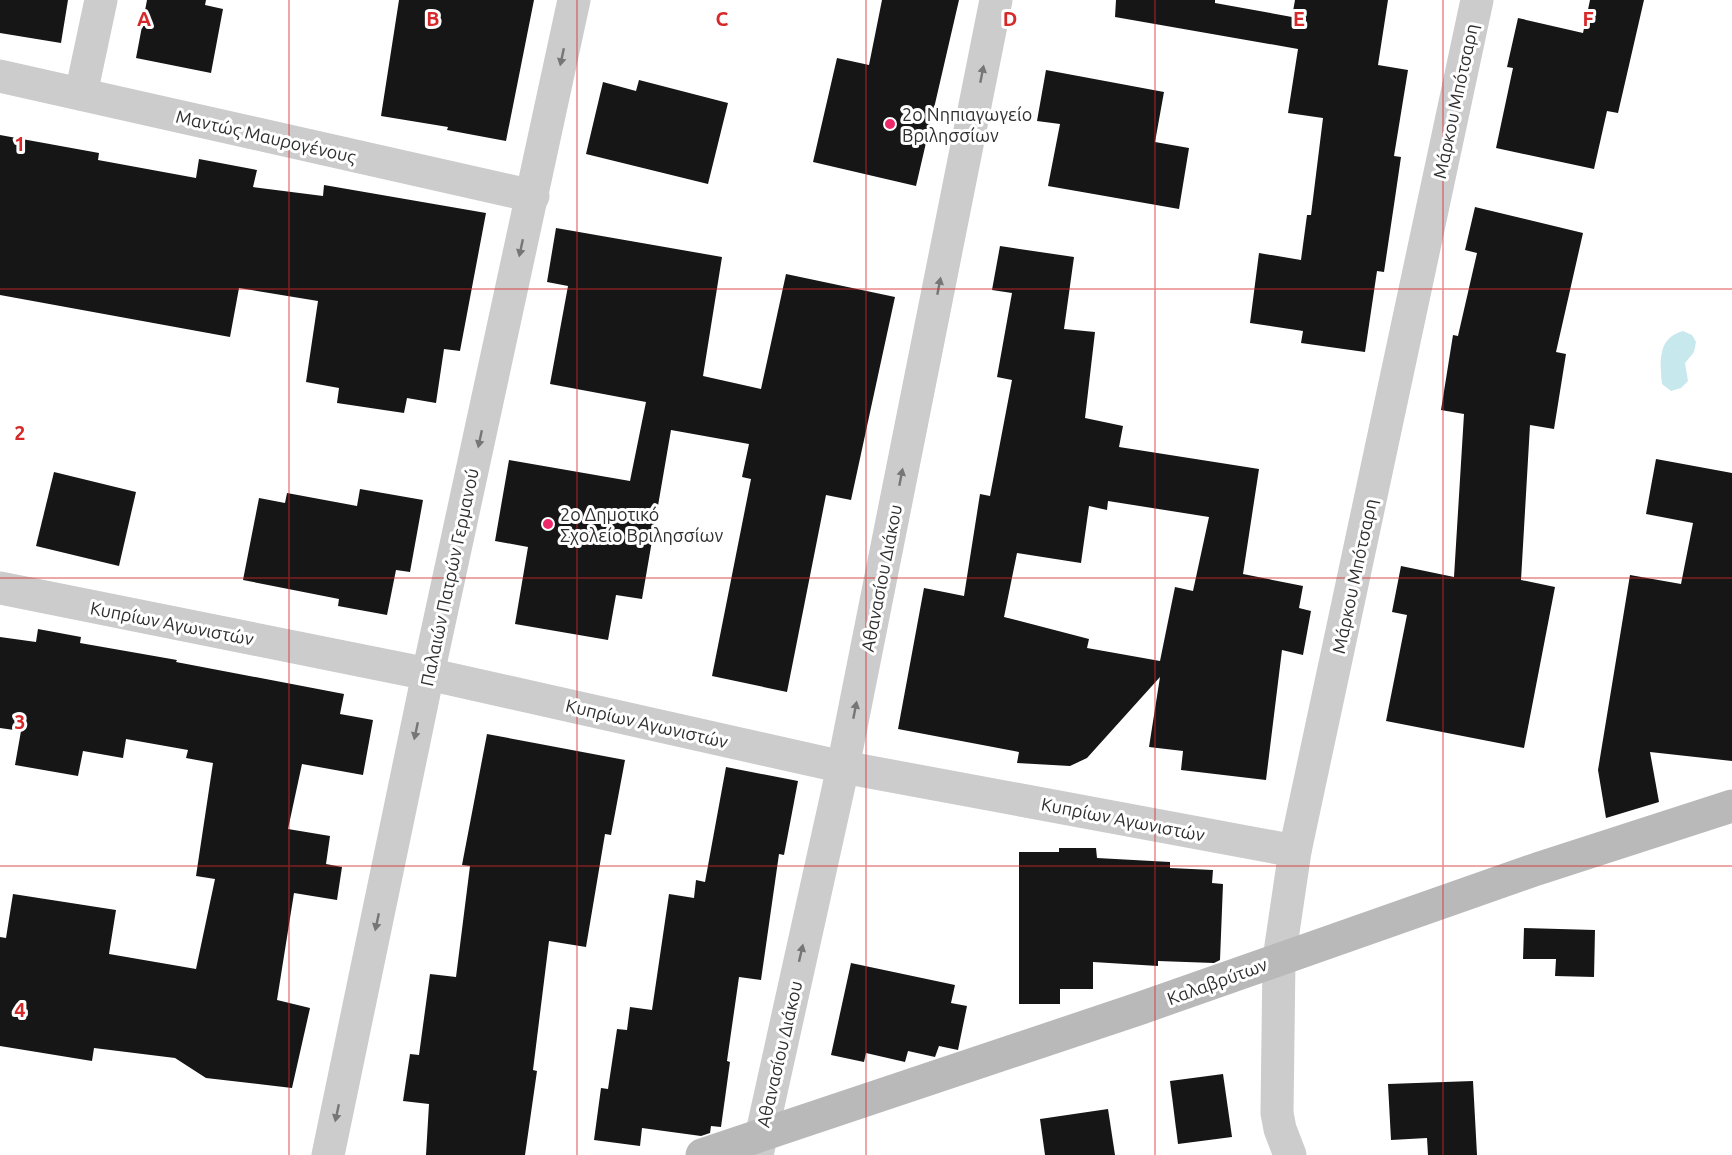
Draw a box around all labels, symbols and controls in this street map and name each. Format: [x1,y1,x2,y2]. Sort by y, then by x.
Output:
text: A [137,7,151,30]
text: B [426,7,440,30]
text: C [716,7,729,30]
text: D [1003,7,1017,30]
text: E [1293,7,1305,30]
text: F [1582,7,1594,30]
street label: Μάρκου Μπότσαρη [1429,22,1481,180]
one-way arrow [556,48,566,67]
one-way arrow [978,65,987,84]
place label: 2ο Νηπιαγωγείο Βριλησσίων [902,104,1032,145]
street label: Μαντώς Μαυρογένους [174,106,358,167]
marker: 2ο Νηπιαγωγείο Βριλησσίων [883,117,897,131]
text: 1 [14,132,26,155]
one-way arrow [516,239,525,258]
one-way arrow [935,276,944,295]
text: 2 [14,421,26,444]
one-way arrow [474,429,484,448]
street label: Παλαιών Πατρών Γερμανού [416,466,482,688]
one-way arrow [897,468,906,487]
street label: Μάρκου Μπότσαρη [1328,497,1380,655]
street label: Αθανασίου Διάκου [857,503,905,653]
place label: 2ο Δημοτικό Σχολείο Βριλησσίων [560,504,724,545]
marker: 2ο Δημοτικό Σχολείο Βριλησσίων [541,517,555,531]
street label: Κυπρίων Αγωνιστών [89,597,256,649]
street label: Κυπρίων Αγωνιστών [564,695,730,751]
one-way arrow [851,700,860,719]
text: 3 [14,710,26,733]
one-way arrow [411,722,421,740]
street label: Κυπρίων Αγωνιστών [1040,793,1207,845]
one-way arrow [372,913,381,932]
one-way arrow [797,944,807,962]
street label: Καλαβρύτων [1164,954,1270,1008]
street label: Αθανασίου Διάκου [752,979,806,1129]
text: 4 [14,998,26,1021]
one-way arrow [332,1104,341,1123]

